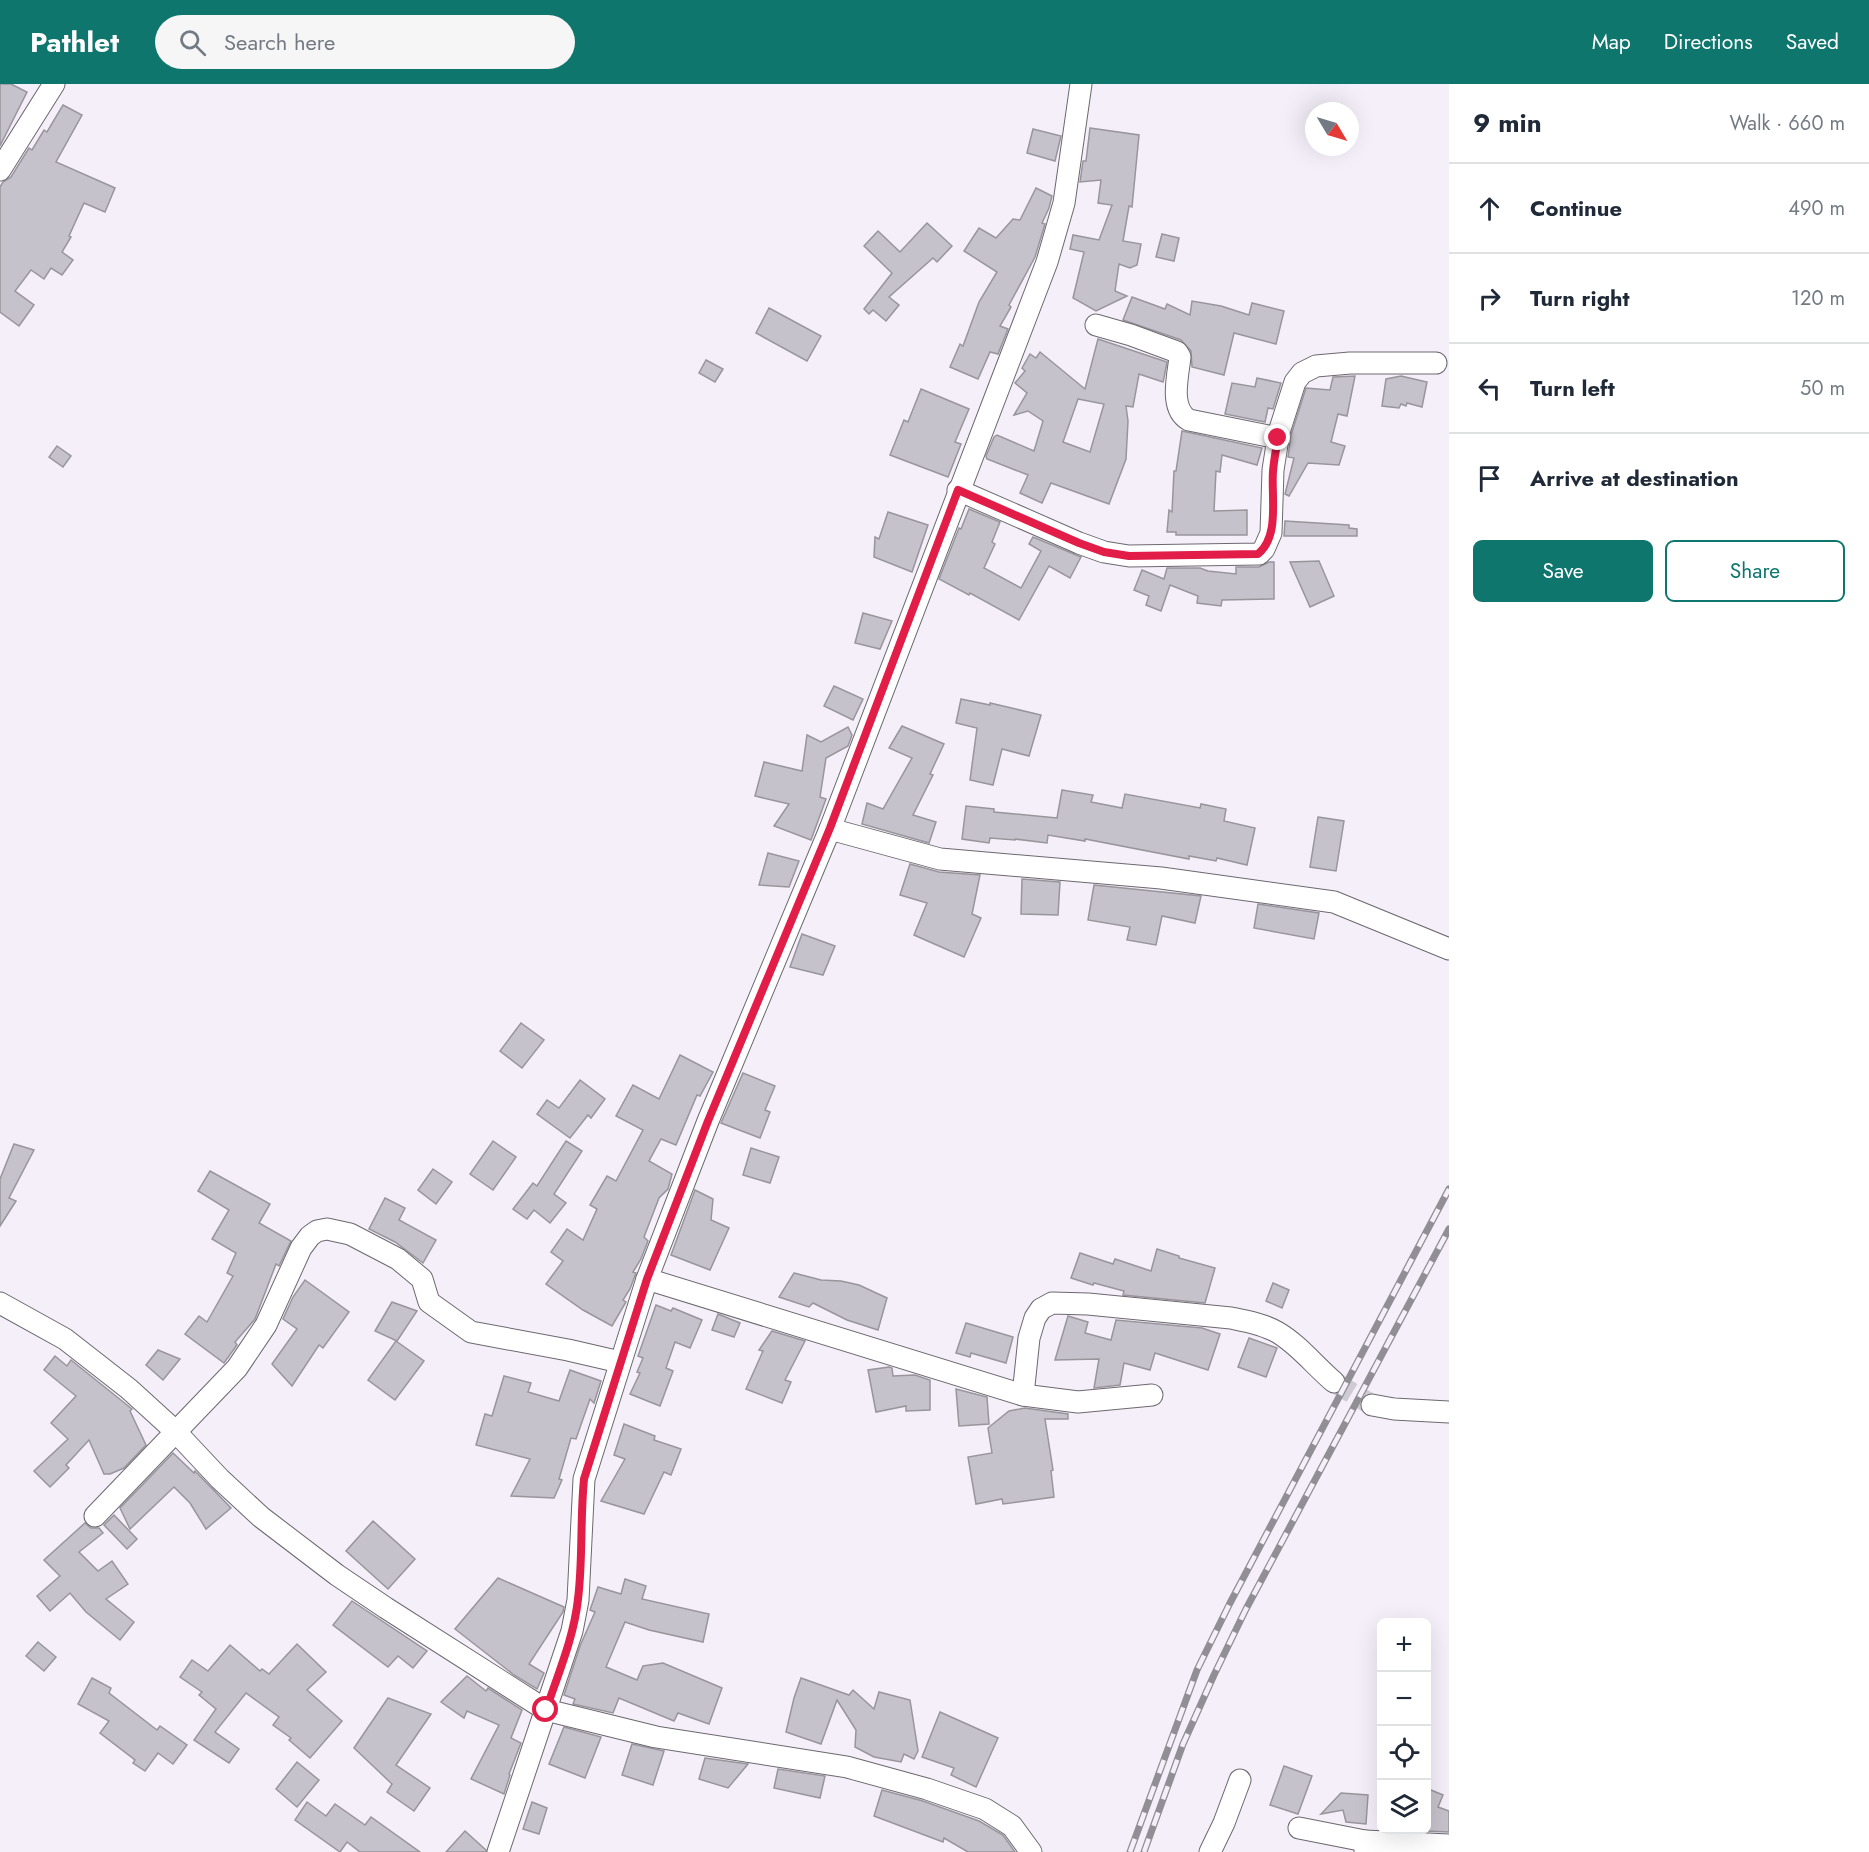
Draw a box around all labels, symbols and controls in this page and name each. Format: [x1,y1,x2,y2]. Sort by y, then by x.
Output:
search box [155,15,575,69]
text: Pathlet [30,22,119,63]
icon: search [176,26,209,59]
text: Search here [224,26,335,58]
text: Map [1592,27,1631,57]
text: Directions [1664,27,1753,57]
text: Saved [1786,27,1839,57]
north arrow [1305,102,1359,156]
text: 9 min [1473,104,1542,142]
text: Walk · 660 m [1730,109,1845,138]
icon: ahead [1473,192,1506,225]
text: Continue [1530,192,1622,224]
text: 490 m [1788,194,1845,223]
icon: right [1473,282,1506,315]
text: Turn right [1530,282,1630,314]
text: 120 m [1791,284,1845,313]
icon: left [1473,372,1506,405]
text: Turn left [1530,372,1615,404]
text: 50 m [1800,374,1845,403]
route end [1264,424,1290,450]
icon: arrive [1473,462,1506,495]
text: Arrive at destination [1530,462,1739,494]
button: Save [1473,540,1653,602]
button: Share [1665,540,1845,602]
map controls [1377,1618,1431,1834]
button: + [1377,1618,1431,1672]
button: − [1377,1672,1431,1726]
route start [532,1696,558,1722]
button: locate [1377,1726,1431,1780]
button: layers [1377,1780,1431,1834]

